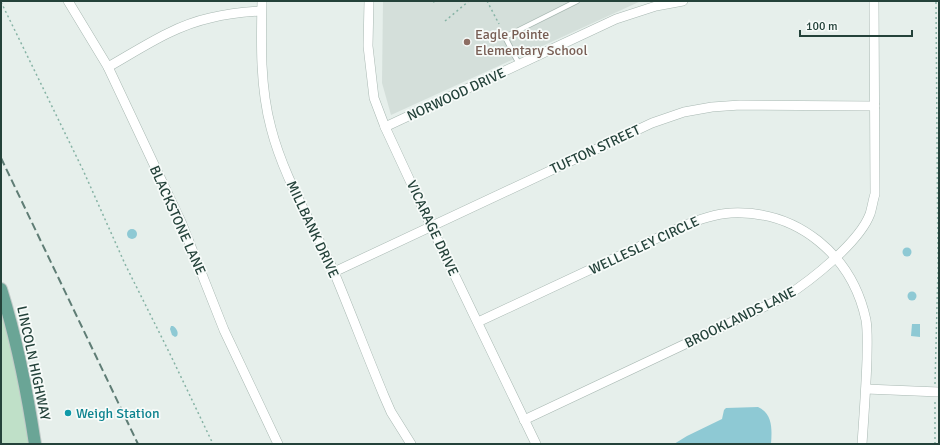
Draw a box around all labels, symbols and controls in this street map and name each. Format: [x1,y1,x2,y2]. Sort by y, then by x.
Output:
scale bar [800,12,912,38]
text: 100 m [806,19,838,34]
place label: Eagle Pointe Elementary School [475,26,588,59]
marker: Eagle Pointe Elementary School [462,37,472,47]
street label: NORWOOD DRIVE [404,64,508,125]
street label: TUFTON STREET [548,121,643,178]
street label: BLACKSTONE LANE [146,163,209,277]
street label: MILLBANK DRIVE [283,178,343,281]
street label: VICARAGE DRIVE [403,178,462,279]
street label: WELLESLEY CIRCLE [587,212,702,278]
street label: BROOKLANDS LANE [682,283,799,352]
street label: LINCOLN HIGHWAY [13,304,54,422]
place label: Weigh Station [76,405,160,422]
marker: Weigh Station [63,408,73,418]

